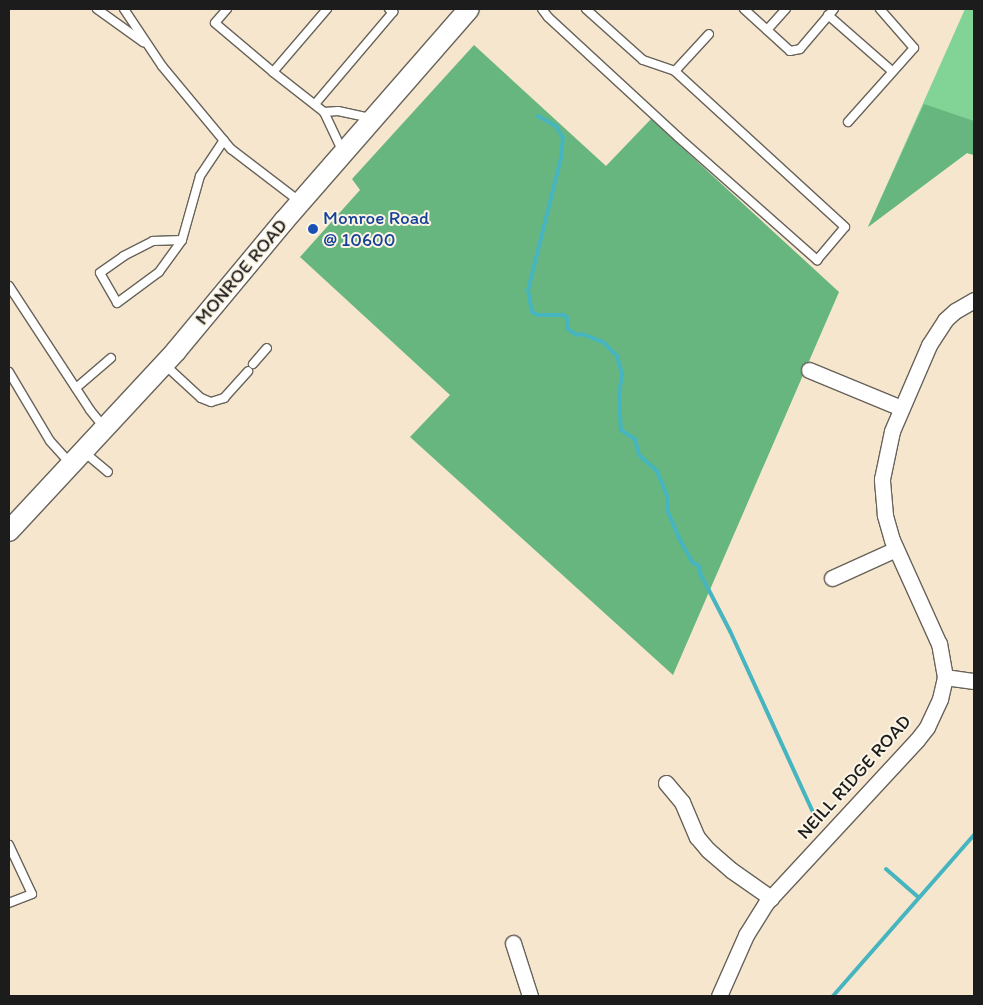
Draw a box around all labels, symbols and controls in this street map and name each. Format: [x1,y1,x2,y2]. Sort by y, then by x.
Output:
place label: Monroe Road @ 10600 [323,207,430,251]
street label: MONROE ROAD [190,214,292,330]
marker: Monroe Road @ 10600 [307,223,319,235]
street label: NEILL RIDGE ROAD [792,710,916,844]

